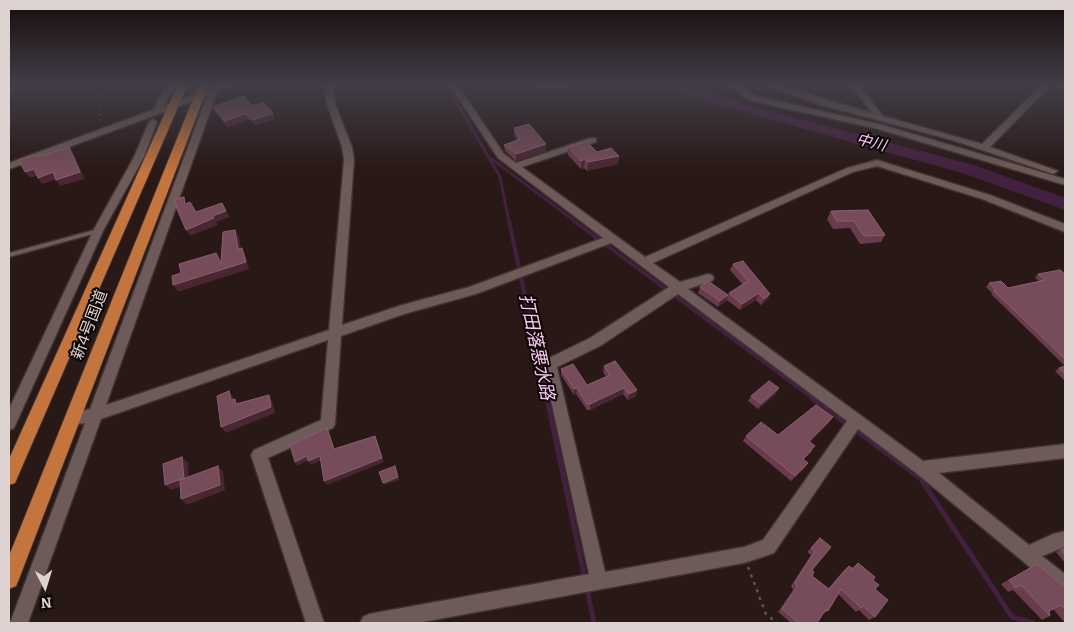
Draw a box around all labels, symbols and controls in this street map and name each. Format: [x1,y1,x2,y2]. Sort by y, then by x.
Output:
water label: 中川 [854,130,888,156]
street label: 新4号国道 [68,287,112,363]
water label: 打田落悪水路 [514,292,558,402]
north arrow [20,562,70,612]
text: N [40,594,52,611]

